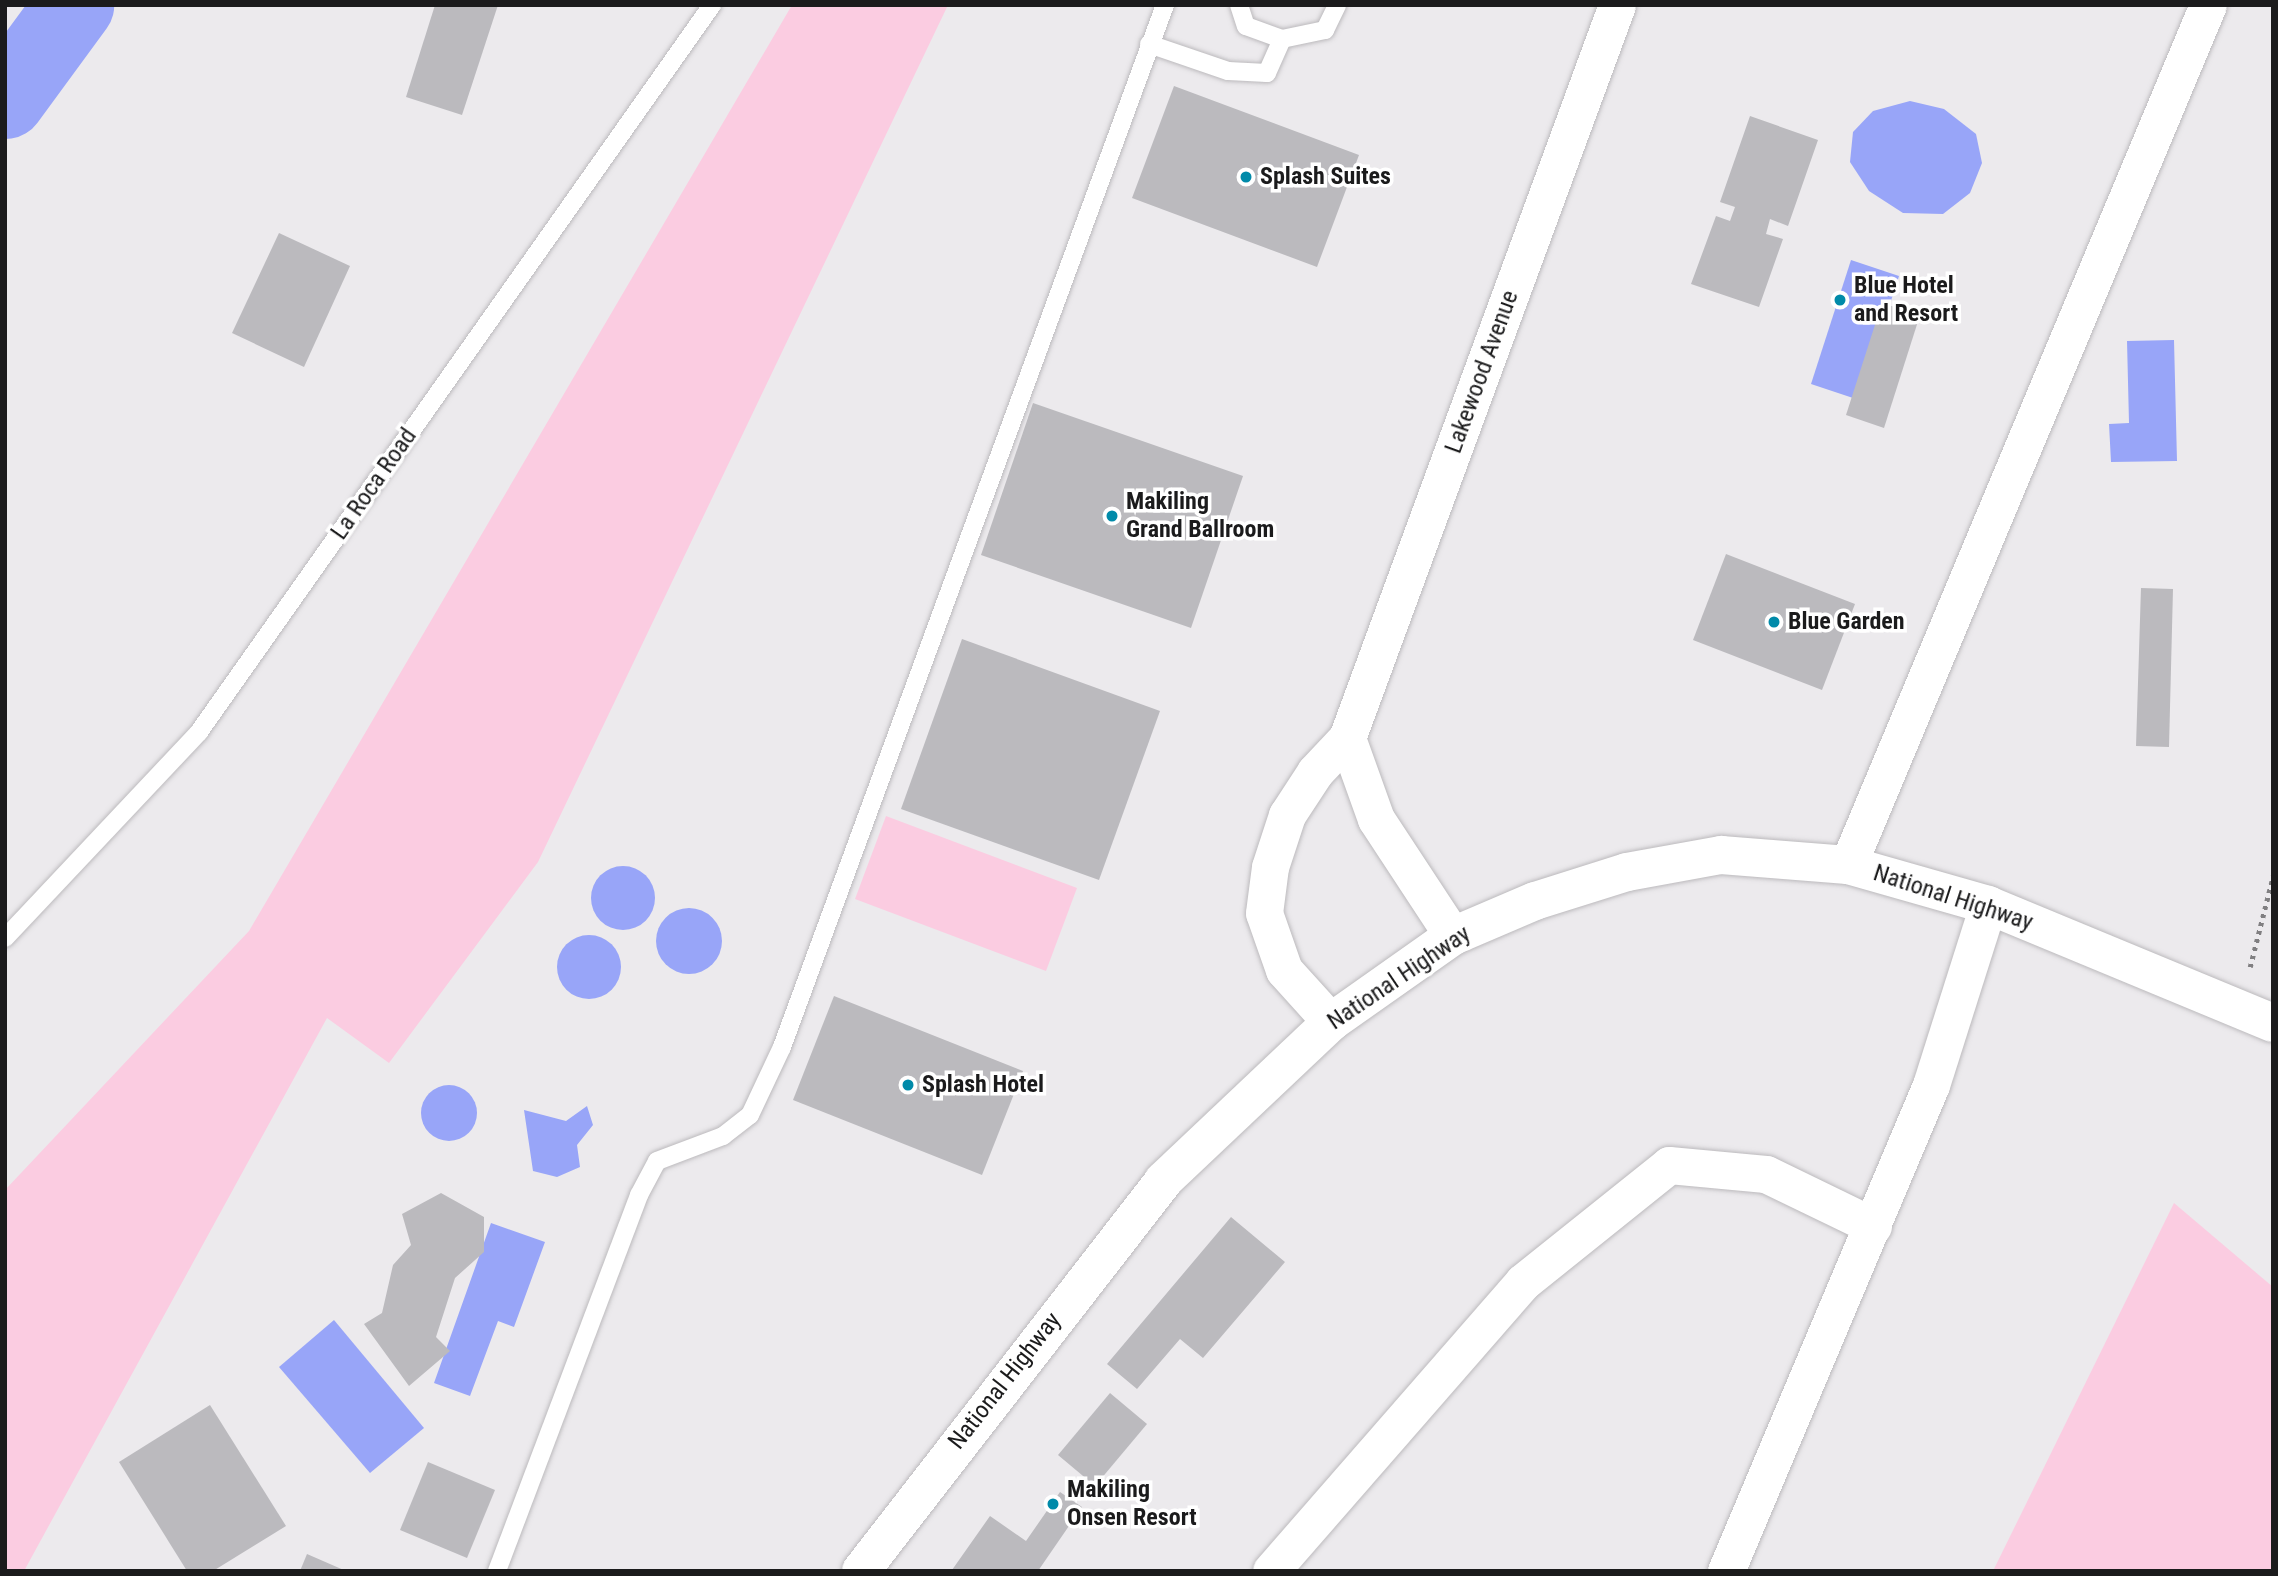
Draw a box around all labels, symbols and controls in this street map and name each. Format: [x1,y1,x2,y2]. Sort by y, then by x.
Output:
place label: Splash Suites [1260,163,1391,191]
marker: Splash Suites [1238,169,1254,185]
place label: Blue Hotel and Resort [1854,272,1958,328]
street label: Lakewood Avenue [1439,287,1525,457]
marker: Blue Hotel and Resort [1832,292,1848,308]
street label: La Roca Road [325,423,423,545]
place label: Makiling Grand Ballroom [1126,488,1274,544]
marker: Makiling Grand Ballroom [1104,508,1120,524]
place label: Blue Garden [1788,608,1905,636]
marker: Blue Garden [1766,614,1782,630]
street label: National Highway [1870,859,2036,937]
street label: National Highway [1322,920,1476,1036]
place label: Splash Hotel [922,1071,1044,1099]
marker: Splash Hotel [900,1077,916,1093]
street label: National Highway [943,1307,1067,1455]
place label: Makiling Onsen Resort [1067,1476,1197,1532]
marker: Makiling Onsen Resort [1045,1496,1061,1512]

